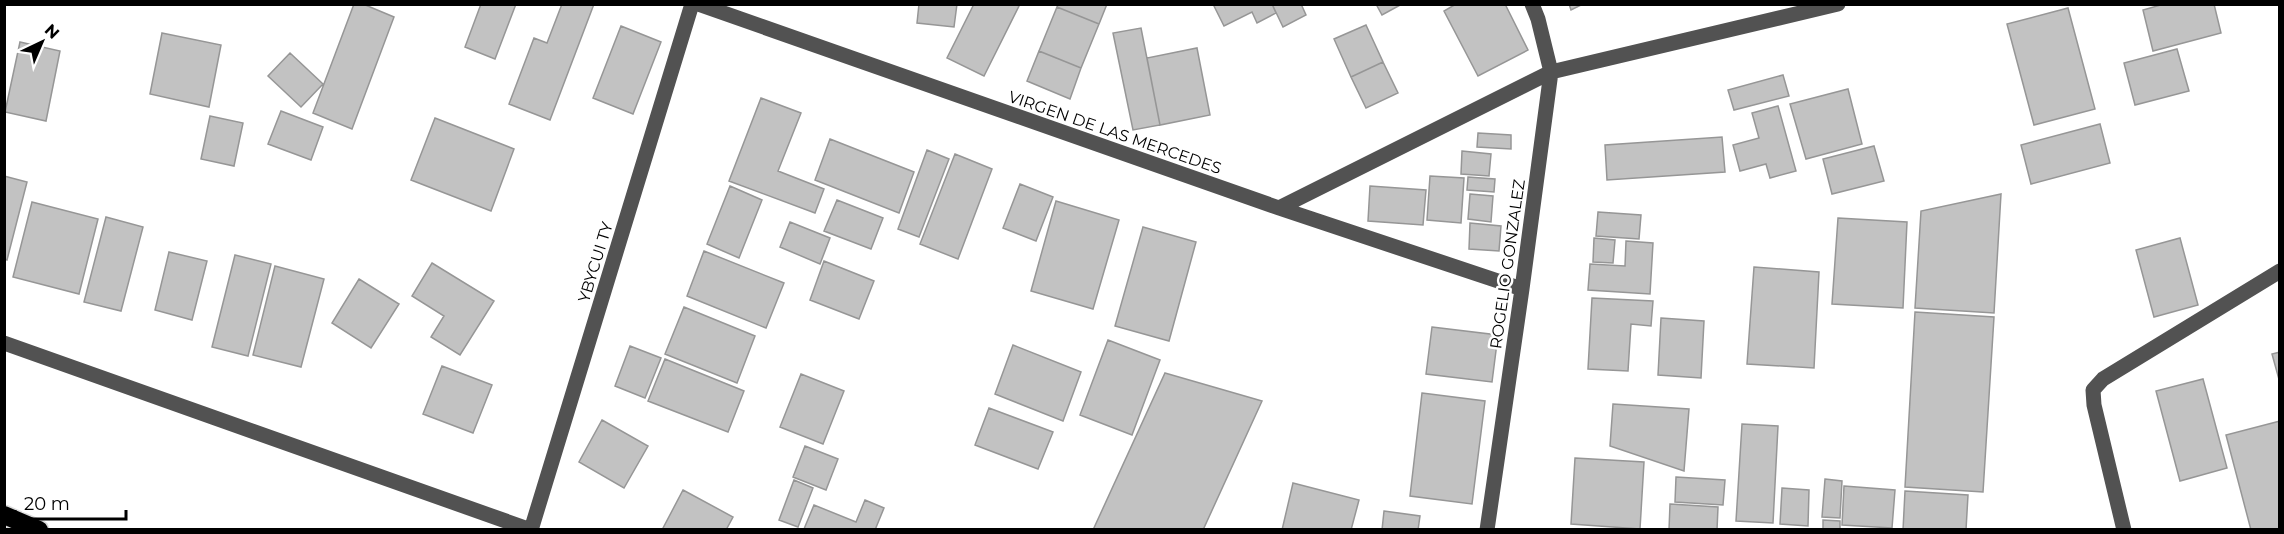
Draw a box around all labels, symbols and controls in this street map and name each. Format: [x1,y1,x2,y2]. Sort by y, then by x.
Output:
north arrow [12,12,72,72]
text: N [41,20,63,43]
street label: VIRGEN DE LAS MERCEDES [1006,87,1224,178]
street label: ROGELIO GONZALEZ [1486,178,1529,350]
street label: YBYCUI TY [574,219,617,305]
scale bar [15,483,126,521]
text: 20 m [24,493,70,515]

